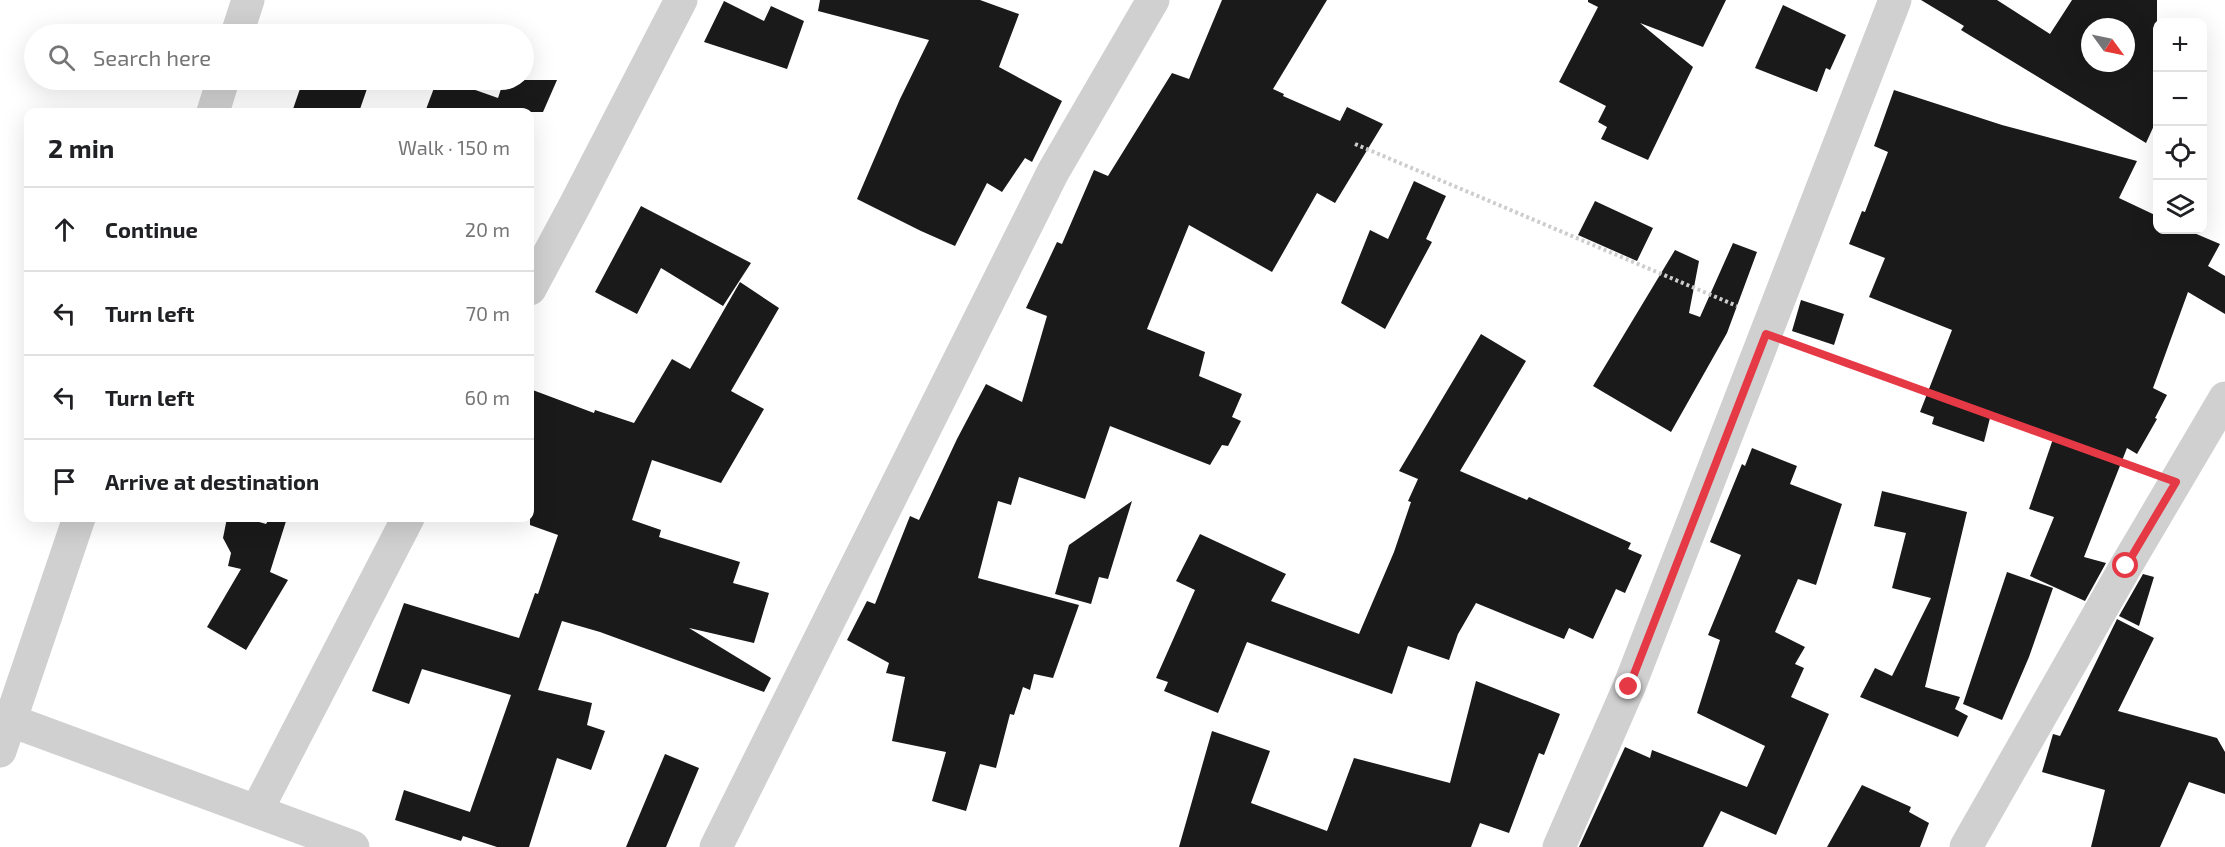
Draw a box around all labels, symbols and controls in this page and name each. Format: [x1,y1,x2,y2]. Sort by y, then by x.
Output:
north arrow [2081,18,2135,72]
map controls [2153,18,2207,234]
button: + [2153,18,2207,72]
search box [24,24,534,90]
icon: search [45,41,78,74]
text: Search here [93,44,211,70]
button: − [2153,72,2207,126]
button: locate [2153,126,2207,180]
text: 2 min [48,132,114,163]
text: Walk · 150 m [398,135,510,159]
button: layers [2153,180,2207,234]
icon: ahead [48,213,81,246]
text: Continue [105,216,198,242]
text: 20 m [465,217,510,241]
icon: left [48,297,81,330]
text: Turn left [105,300,194,326]
text: 70 m [466,301,510,325]
icon: left [48,381,81,414]
text: Turn left [105,384,194,410]
text: 60 m [465,385,510,409]
icon: arrive [48,465,81,498]
text: Arrive at destination [105,468,319,494]
route start [2112,552,2138,578]
route end [1615,673,1641,699]

